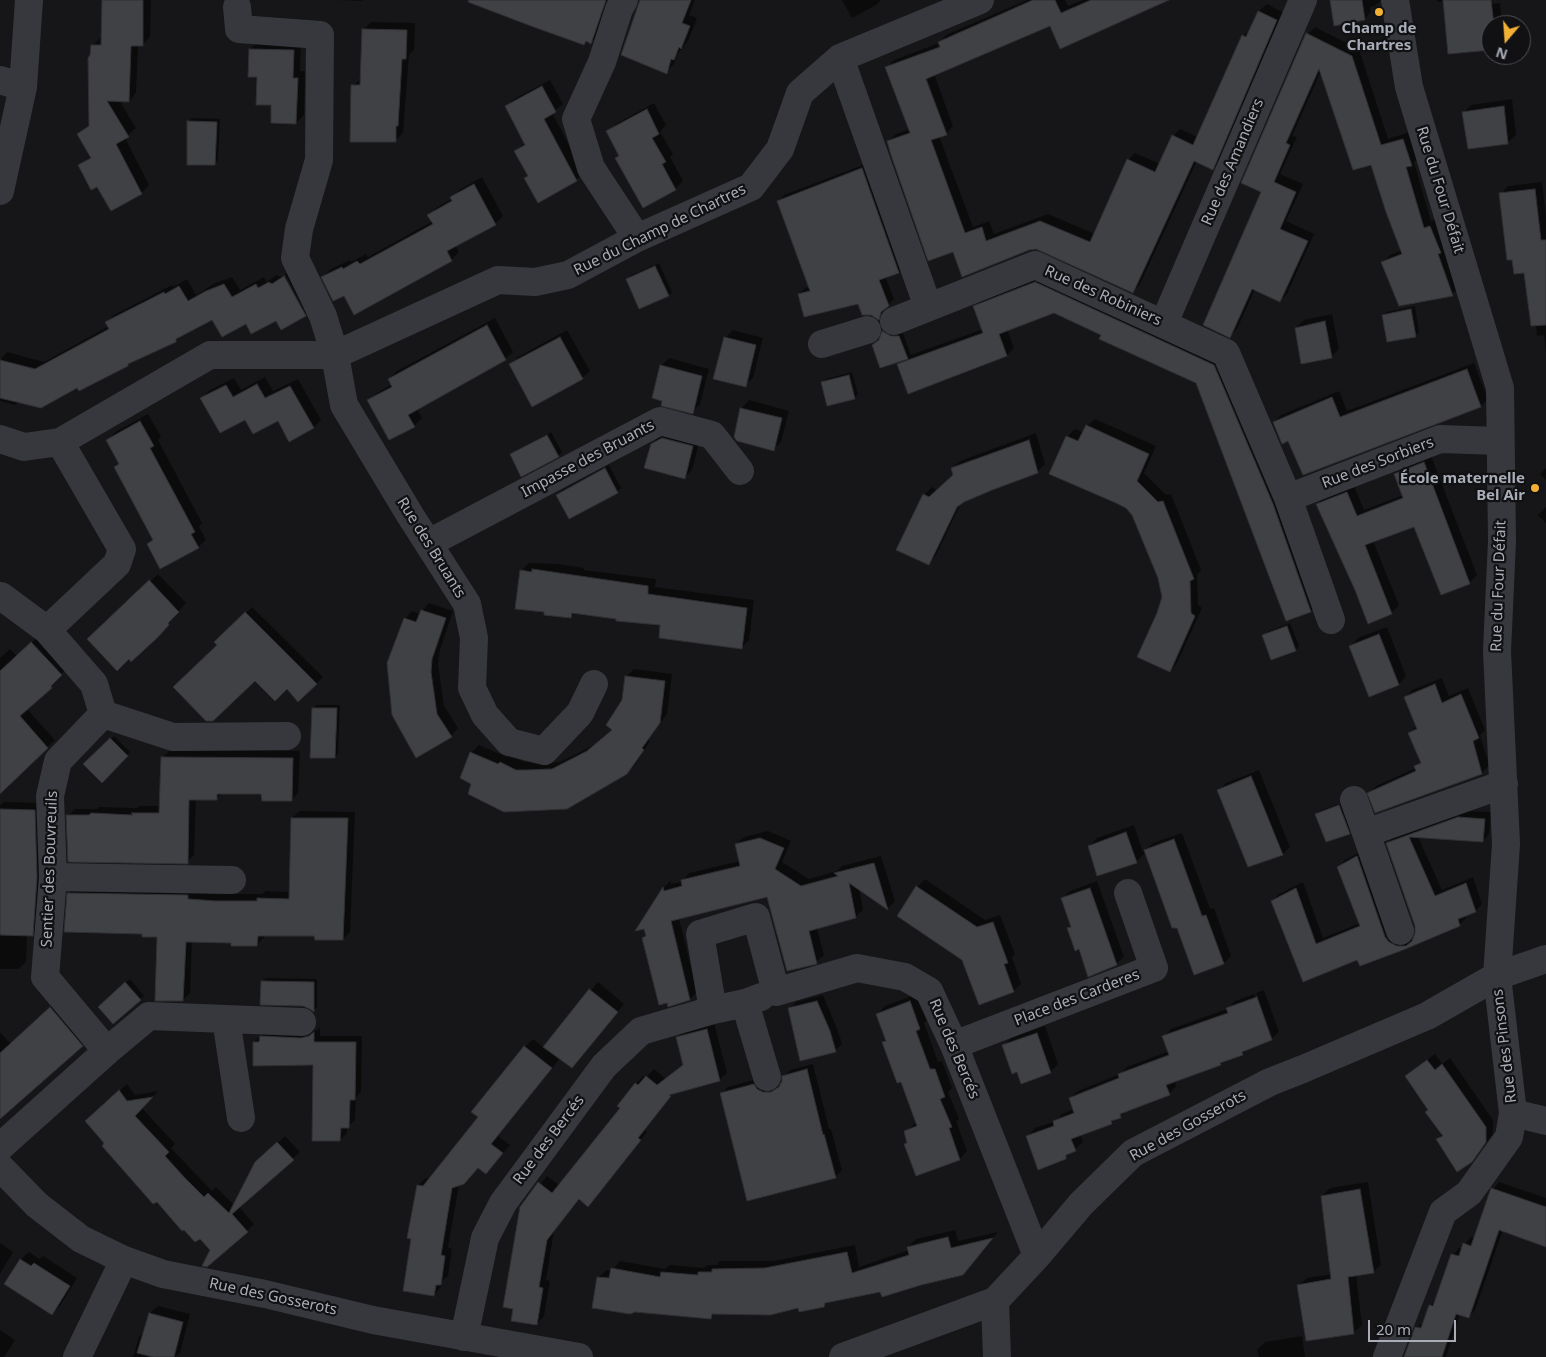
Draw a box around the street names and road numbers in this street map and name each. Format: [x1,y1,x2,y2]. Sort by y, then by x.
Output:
street label: Rue des Amandiers [1198,96,1268,228]
street label: Rue du Four Défait [1412,124,1468,256]
street label: Rue du Champ de Chartres [571,180,749,280]
street label: Rue des Robiniers [1042,262,1164,330]
street label: Impasse des Bruants [519,416,657,502]
street label: Rue des Sorbiers [1320,433,1436,493]
street label: Rue des Bruants [393,494,469,602]
street label: Rue du Four Défait [1488,520,1510,652]
street label: Sentier des Bouvreuils [38,790,62,948]
street label: Place des Carderes [1012,966,1142,1030]
street label: Rue des Pinsons [1489,988,1521,1104]
street label: Rue des Bercés [925,996,983,1102]
street label: Rue des Gosserots [1127,1087,1249,1165]
street label: Rue des Bercés [510,1092,588,1188]
street label: Rue des Gosserots [207,1275,339,1319]

